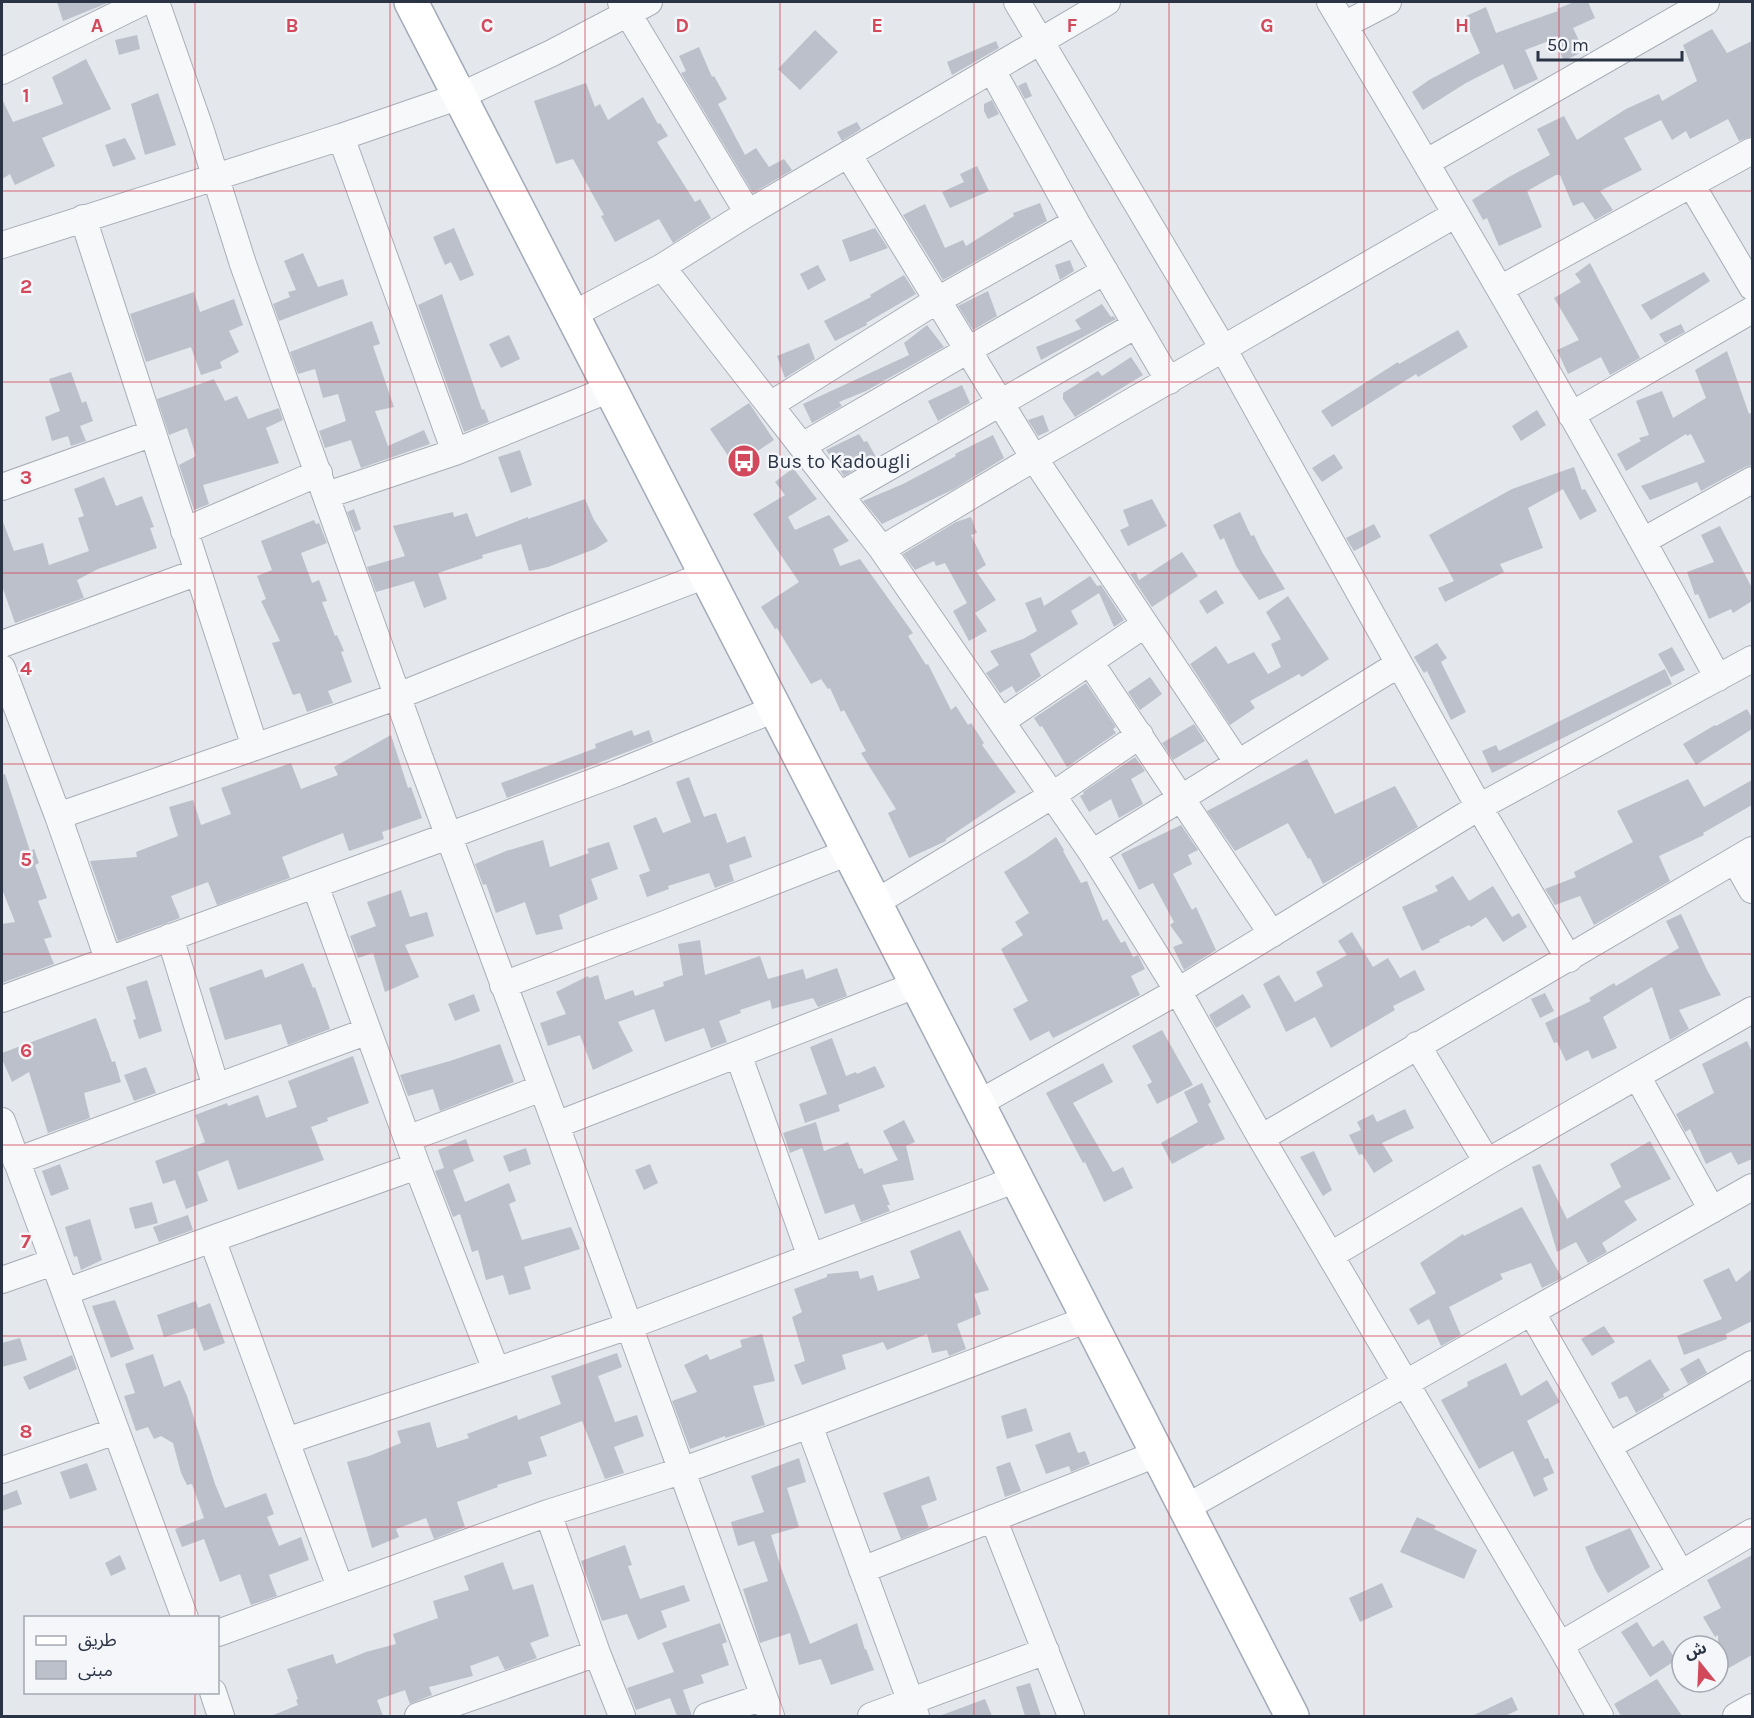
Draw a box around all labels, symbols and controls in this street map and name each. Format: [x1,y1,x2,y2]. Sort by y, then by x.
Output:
text: A [91,14,104,37]
text: B [286,14,298,37]
text: C [481,14,493,37]
text: D [675,14,689,37]
text: E [871,14,883,37]
text: F [1067,14,1078,37]
text: G [1260,14,1274,37]
text: H [1455,14,1469,37]
scale bar [1538,24,1682,62]
text: 50 m [1547,34,1589,56]
text: 1 [22,84,30,107]
text: 2 [20,275,32,298]
bus stop icon: Bus to Kadougli [726,443,762,479]
place label: Bus to Kadougli [767,450,911,473]
text: 3 [20,466,32,489]
text: 4 [20,657,32,680]
text: 5 [20,848,32,871]
text: 6 [20,1039,32,1062]
text: 7 [21,1230,31,1253]
text: 8 [20,1420,32,1443]
legend [24,1616,219,1694]
text: طريق [78,1629,117,1651]
north arrow [1670,1634,1730,1694]
text: ش [1682,1638,1709,1663]
text: مبنى [78,1659,113,1681]

